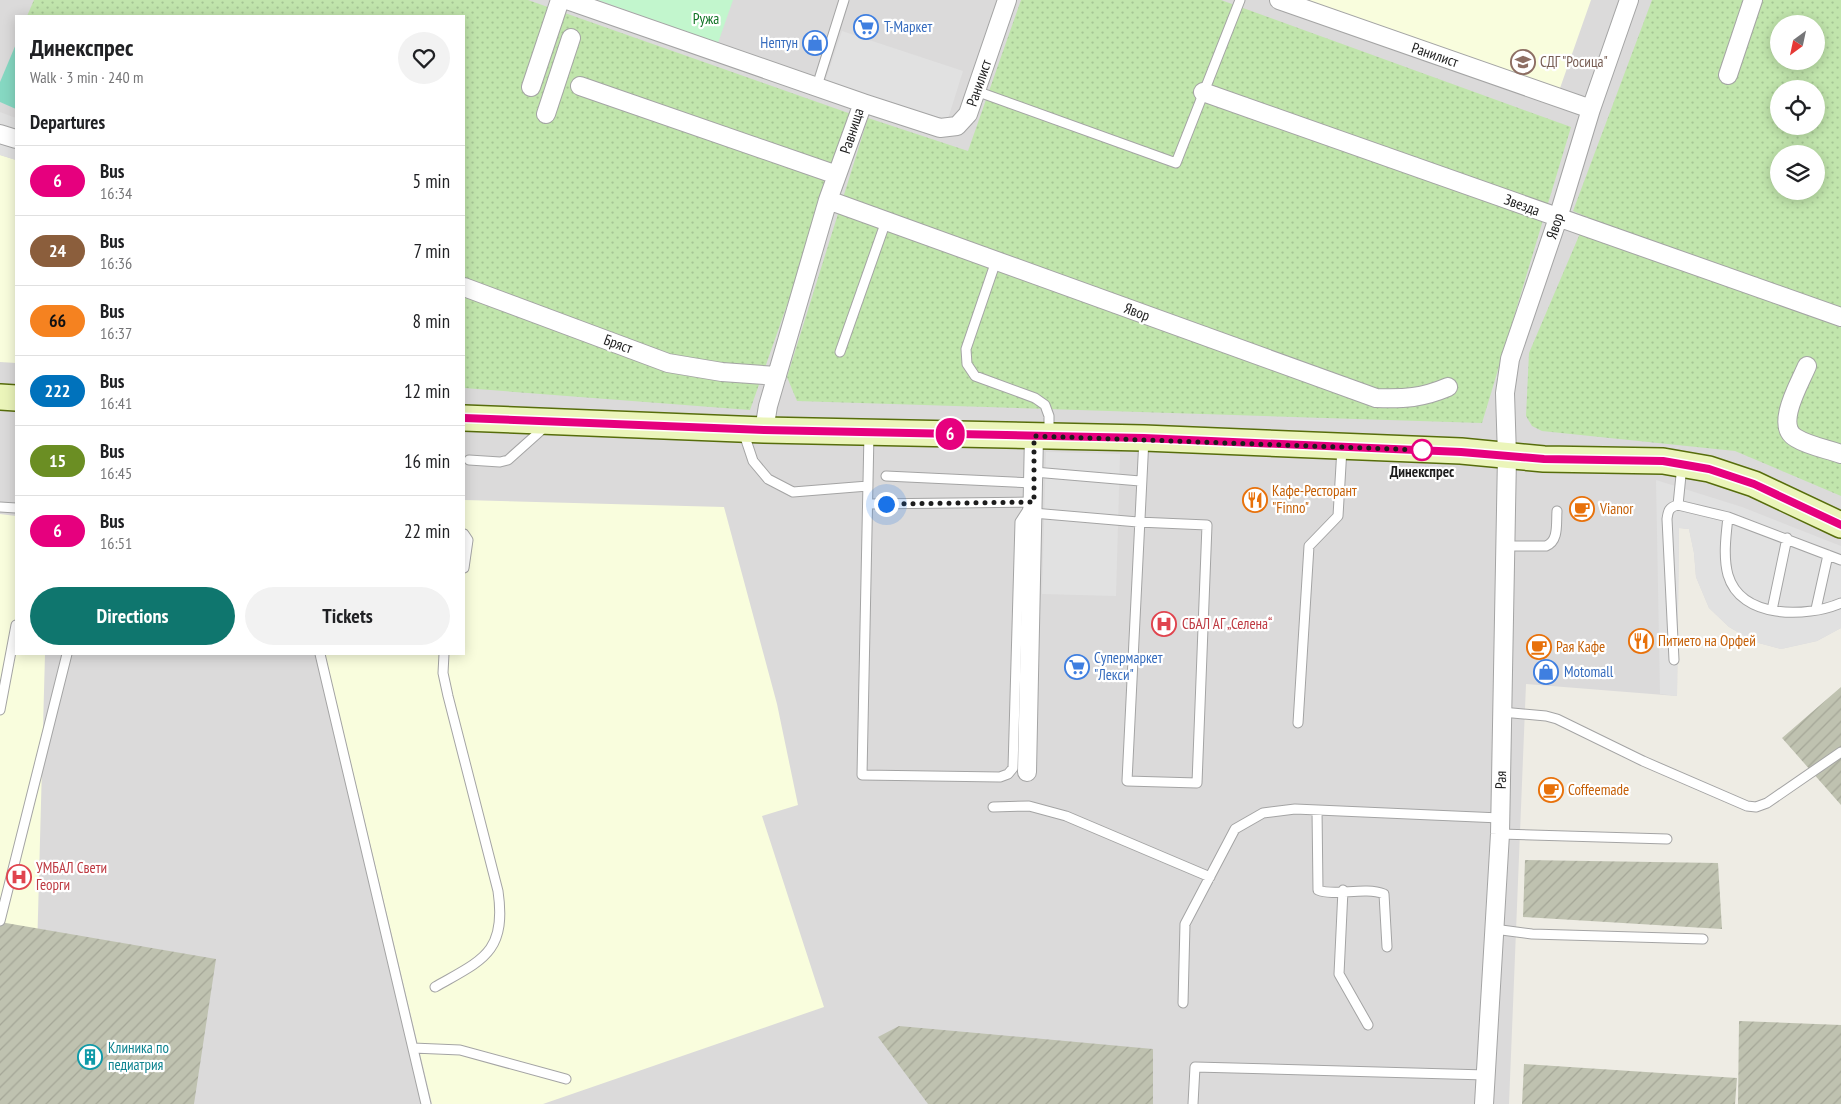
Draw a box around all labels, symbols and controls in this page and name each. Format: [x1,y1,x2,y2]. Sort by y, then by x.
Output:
park label: Ружа [693,9,719,28]
supermarket icon: Т-Маркет [853,14,879,40]
north arrow [1770,15,1825,70]
map controls [1770,15,1825,200]
place label: Т-Маркет [884,17,932,36]
shop icon: Нептун [802,30,828,56]
text: Динекспрес [30,32,133,63]
button: heart [398,32,450,84]
place label: Нептун [760,33,798,52]
street label: Ранилист [1409,38,1461,71]
school or university icon: СДГ "Росица" [1510,49,1536,75]
place label: СДГ "Росица" [1540,52,1608,71]
street label: Ранилист [962,57,995,109]
text: Walk · 3 min · 240 m [30,67,143,87]
button: locate [1770,80,1825,135]
street label: Равнища [835,106,868,156]
text: Departures [30,110,105,134]
button: layers [1770,145,1825,200]
text: Bus [100,159,124,183]
text: 6 [53,169,62,192]
text: 5 min [413,169,450,193]
text: 16:34 [100,183,132,203]
street label: Звезда [1502,189,1543,220]
street label: Явор [1541,211,1568,241]
text: Bus [100,229,124,253]
text: 24 [49,239,66,262]
text: 7 min [413,239,450,263]
text: 16:36 [100,253,132,273]
street label: Явор [1122,298,1153,325]
text: Bus [100,299,124,323]
text: 66 [49,309,66,332]
text: 8 min [413,309,450,333]
text: 16:37 [100,323,132,343]
street label: Бряст [601,330,635,357]
text: Bus [100,369,124,393]
text: 222 [45,379,70,402]
text: 12 min [404,379,450,403]
text: 16:41 [100,393,132,413]
line badge: 6 [934,418,966,450]
text: 6 [946,422,954,445]
text: Bus [100,439,124,463]
marker: Динекспрес [1411,439,1433,461]
text: 15 [49,449,66,472]
text: 16 min [404,449,450,473]
place label: Динекспрес [1390,462,1455,481]
text: 16:45 [100,463,132,483]
place label: Кафе-Ресторант "Finno" [1272,481,1357,517]
restaurant icon: Кафе-Ресторант "Finno" [1242,487,1268,513]
your location [874,492,899,517]
cafe icon: Vianor [1569,496,1595,522]
place label: Vianor [1599,499,1634,518]
text: Bus [100,509,124,533]
text: 6 [53,519,62,542]
text: 22 min [404,519,450,543]
text: 16:51 [100,533,132,553]
button: Directions [30,587,235,645]
button: Tickets [245,587,450,645]
hospital icon: СБАЛ АГ „Селена“ [1151,611,1177,637]
place label: СБАЛ АГ „Селена“ [1182,614,1272,633]
restaurant icon: Питието на Орфей [1628,628,1654,654]
place label: Питието на Орфей [1658,631,1756,650]
cafe icon: Рая Кафе [1526,634,1552,660]
place label: Рая Кафе [1556,637,1605,656]
place label: Супермаркет "Лекси" [1094,648,1163,684]
supermarket icon: Супермаркет "Лекси" [1064,654,1090,680]
shop icon: Motomall [1533,659,1559,685]
place label: Motomall [1564,662,1614,681]
street label: Рая [1491,771,1510,789]
cafe icon: Coffeemade [1538,777,1564,803]
place label: Coffeemade [1568,780,1629,799]
place label: УМБАЛ Свети Георги [36,858,107,894]
hospital icon: УМБАЛ Свети Георги [6,864,32,890]
place label: Клиника по педиатрия [108,1038,169,1074]
building icon: Клиника по педиатрия [77,1044,103,1070]

